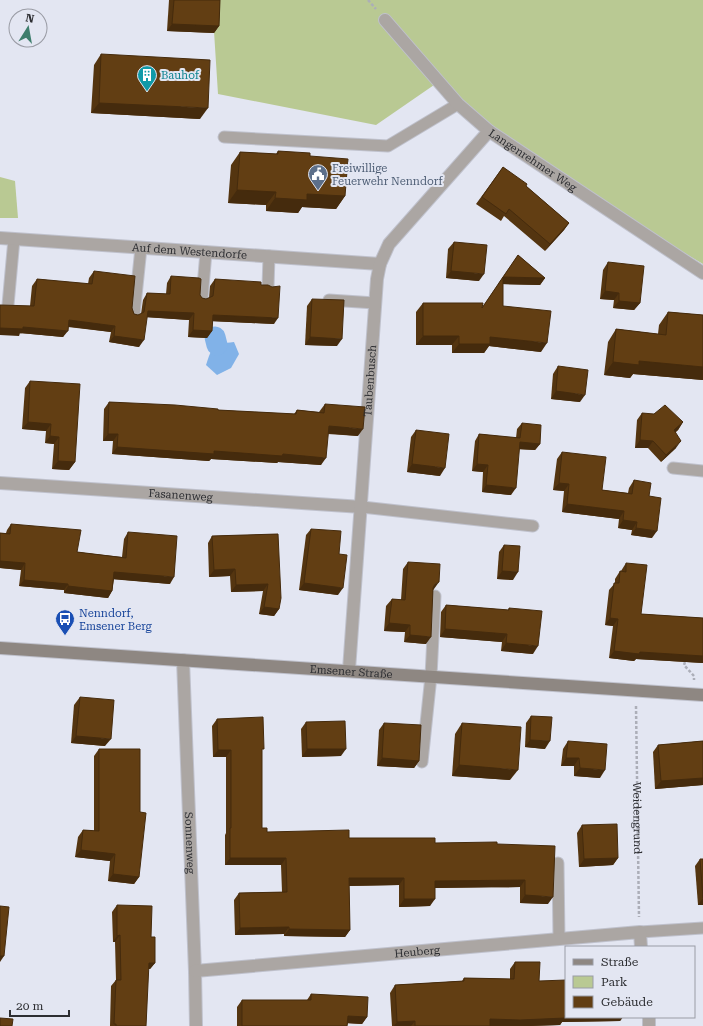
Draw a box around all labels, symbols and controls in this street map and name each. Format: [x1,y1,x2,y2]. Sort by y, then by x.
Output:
north arrow [8,8,48,48]
text: N [24,11,36,26]
building icon: Bauhof [136,64,158,92]
place label: Bauhof [161,69,200,82]
street label: Langenrehmer Weg [486,127,580,195]
place label: Freiwillige Feuerwehr Nenndorf [332,162,443,188]
public building icon: Freiwillige Feuerwehr Nenndorf [307,163,329,191]
street label: Auf dem Westendorfe [132,241,247,262]
street label: Taubenbusch [361,344,379,417]
street label: Fasanenweg [148,487,214,504]
place label: Nenndorf, Emsener Berg [79,607,153,633]
bus stop icon: Nenndorf, Emsener Berg [54,608,76,636]
street label: Emsener Straße [309,663,393,681]
street label: Weidengrund [630,782,644,854]
street label: Sonnenweg [182,812,197,875]
street label: Heuberg [394,943,441,961]
legend [565,946,695,1018]
text: Straße [601,955,639,969]
text: Park [601,975,628,989]
scale bar [10,992,69,1018]
text: Gebäude [601,995,653,1009]
text: 20 m [16,999,43,1013]

